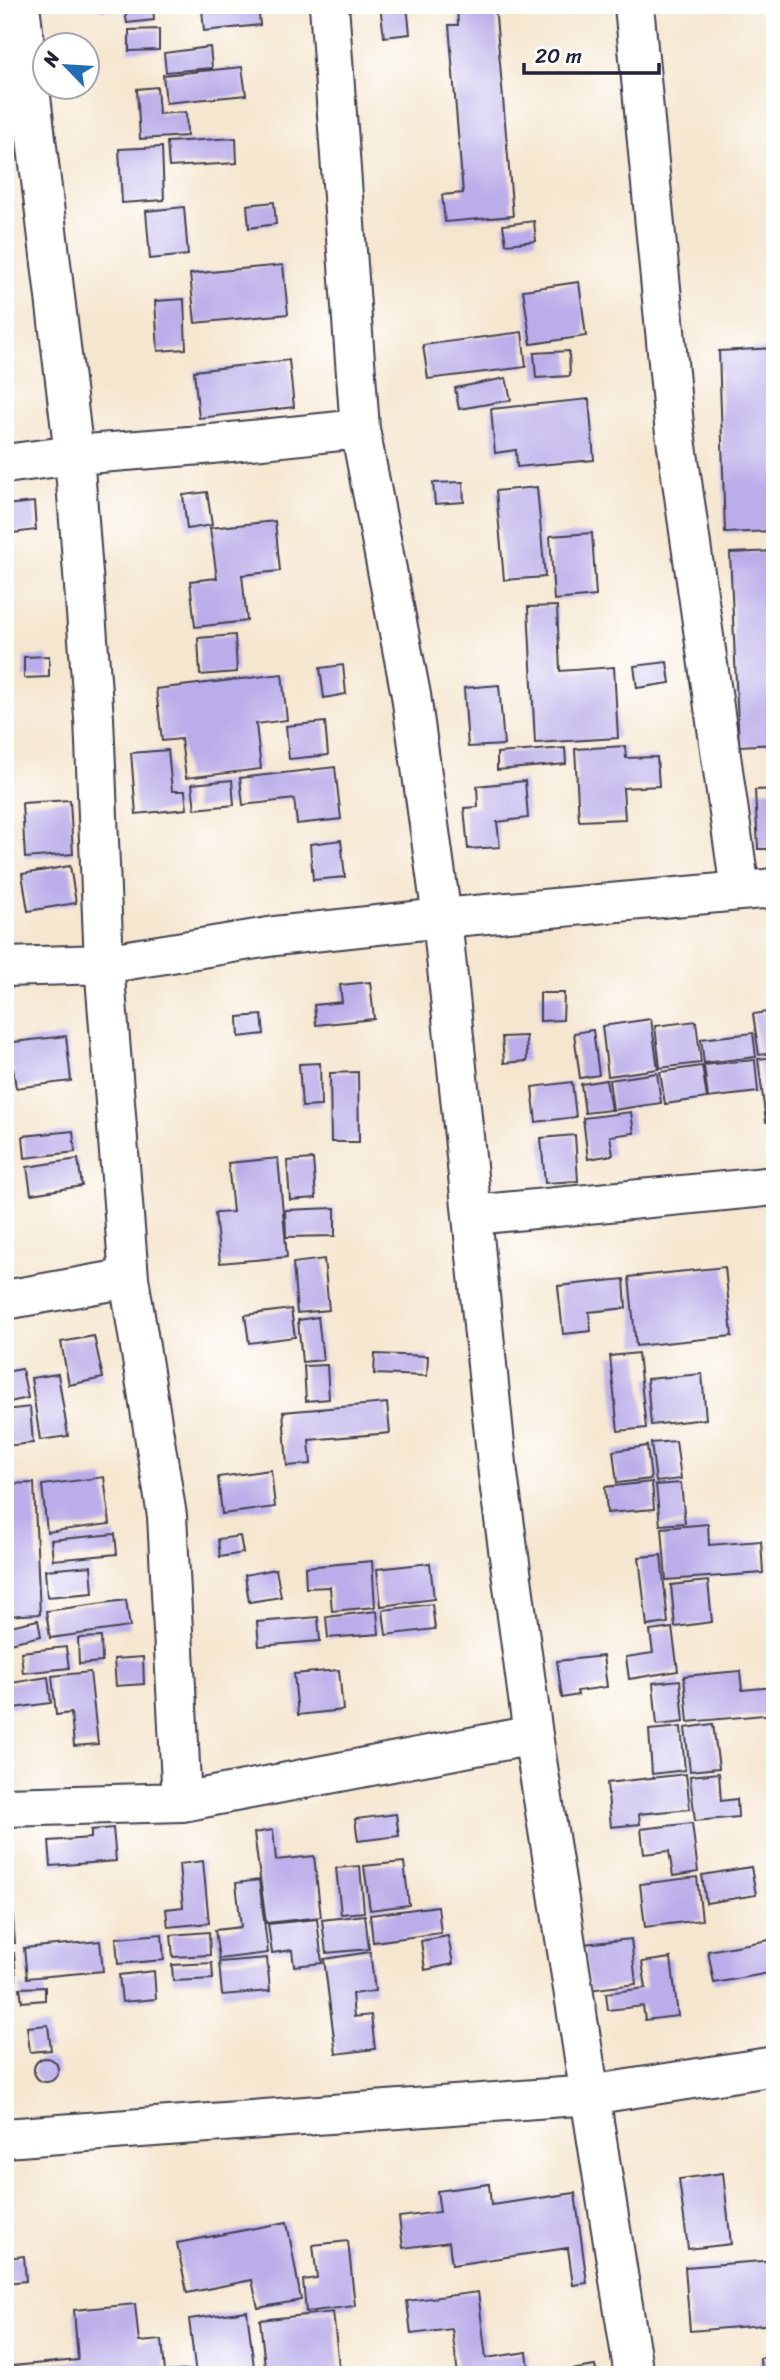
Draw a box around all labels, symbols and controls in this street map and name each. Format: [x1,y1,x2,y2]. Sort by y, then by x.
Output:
north arrow [32,32,102,102]
scale bar [524,32,659,76]
text: 20 m [535,37,582,75]
text: N [33,45,69,73]

